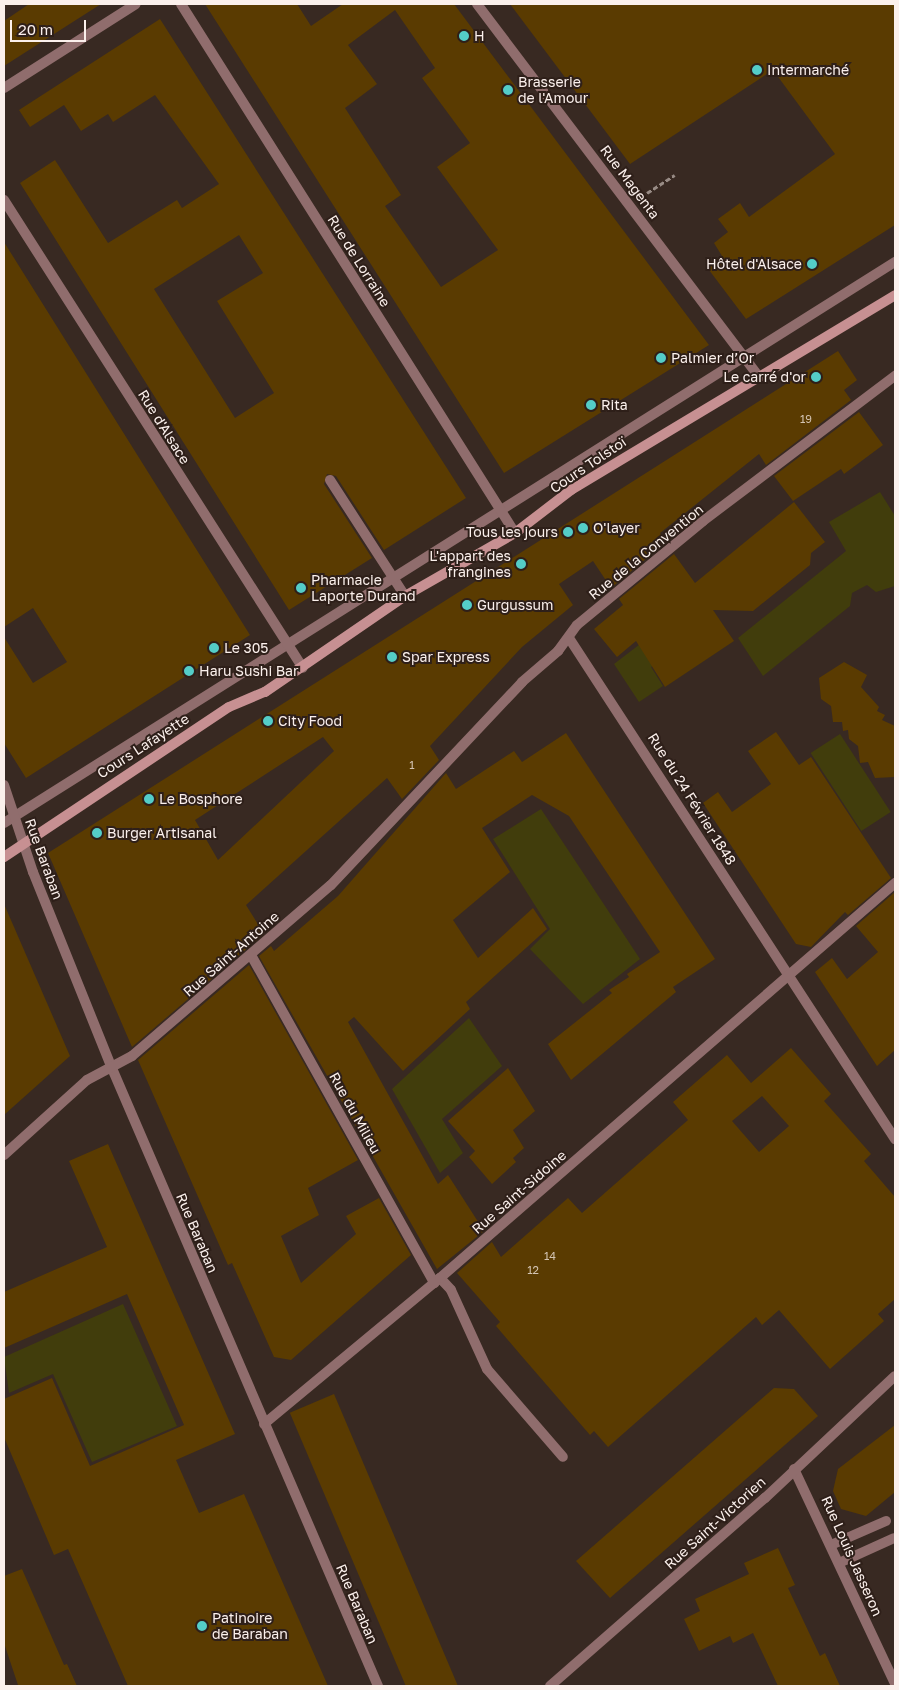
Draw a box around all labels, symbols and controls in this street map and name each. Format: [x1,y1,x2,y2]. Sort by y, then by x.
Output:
scale bar [12,10,89,42]
text: 20 m [18,20,53,38]
place label: H [474,28,485,44]
marker: H [458,30,470,42]
place label: Intermarché [767,62,849,78]
marker: Intermarché [751,64,763,76]
place label: Brasserie de l'Amour [518,74,588,106]
marker: Brasserie de l'Amour [502,84,514,96]
street label: Rue Magenta [597,142,663,222]
street label: Rue de Lorraine [324,212,394,310]
place label: Hôtel d'Alsace [706,256,802,272]
marker: Hôtel d'Alsace [806,258,818,270]
place label: Palmier d’Or [671,350,754,366]
marker: Palmier d’Or [655,352,667,364]
place label: Le carré d'or [723,369,806,385]
marker: Le carré d'or [810,371,822,383]
street label: Rue d'Alsace [134,387,194,467]
place label: Rita [601,397,628,413]
marker: Rita [585,399,597,411]
house number: 19 [800,412,812,426]
street label: Cours Tolstoï [547,433,629,497]
street label: Rue de la Convention [585,501,707,603]
place label: O'layer [593,520,640,536]
marker: O'layer [577,522,589,534]
place label: Tous les jours [466,524,558,540]
marker: Tous les jours [562,526,574,538]
place label: L'appart des frangines [429,548,511,580]
marker: L'appart des frangines [515,558,527,570]
place label: Pharmacie Laporte Durand [311,572,416,604]
marker: Pharmacie Laporte Durand [295,582,307,594]
place label: Gurgussum [477,597,553,613]
marker: Gurgussum [461,599,473,611]
place label: Le 305 [224,640,268,656]
marker: Le 305 [208,642,220,654]
place label: Spar Express [402,649,490,665]
marker: Spar Express [386,651,398,663]
place label: Haru Sushi Bar [199,663,298,679]
marker: Haru Sushi Bar [183,665,195,677]
street label: Cours Lafayette [94,710,192,782]
place label: City Food [278,713,342,729]
marker: City Food [262,715,274,727]
street label: Rue du 24 Février 1848 [644,730,740,868]
house number: 1 [409,758,415,772]
place label: Le Bosphore [159,791,243,807]
marker: Le Bosphore [143,793,155,805]
street label: Rue Baraban [22,816,66,902]
place label: Burger Artisanal [107,825,217,841]
marker: Burger Artisanal [91,827,103,839]
street label: Rue Saint-Antoine [180,908,282,1000]
street label: Rue du Milieu [326,1069,384,1157]
street label: Rue Saint-Sidoine [468,1147,570,1237]
street label: Rue Baraban [173,1191,221,1275]
house number: 14 [544,1249,556,1263]
house number: 12 [527,1263,539,1277]
street label: Rue Saint-Victorien [661,1473,769,1573]
street label: Rue Louis Jasseron [818,1493,886,1619]
street label: Rue Baraban [333,1562,381,1646]
place label: Patinoire de Baraban [212,1610,288,1642]
marker: Patinoire de Baraban [196,1620,208,1632]

